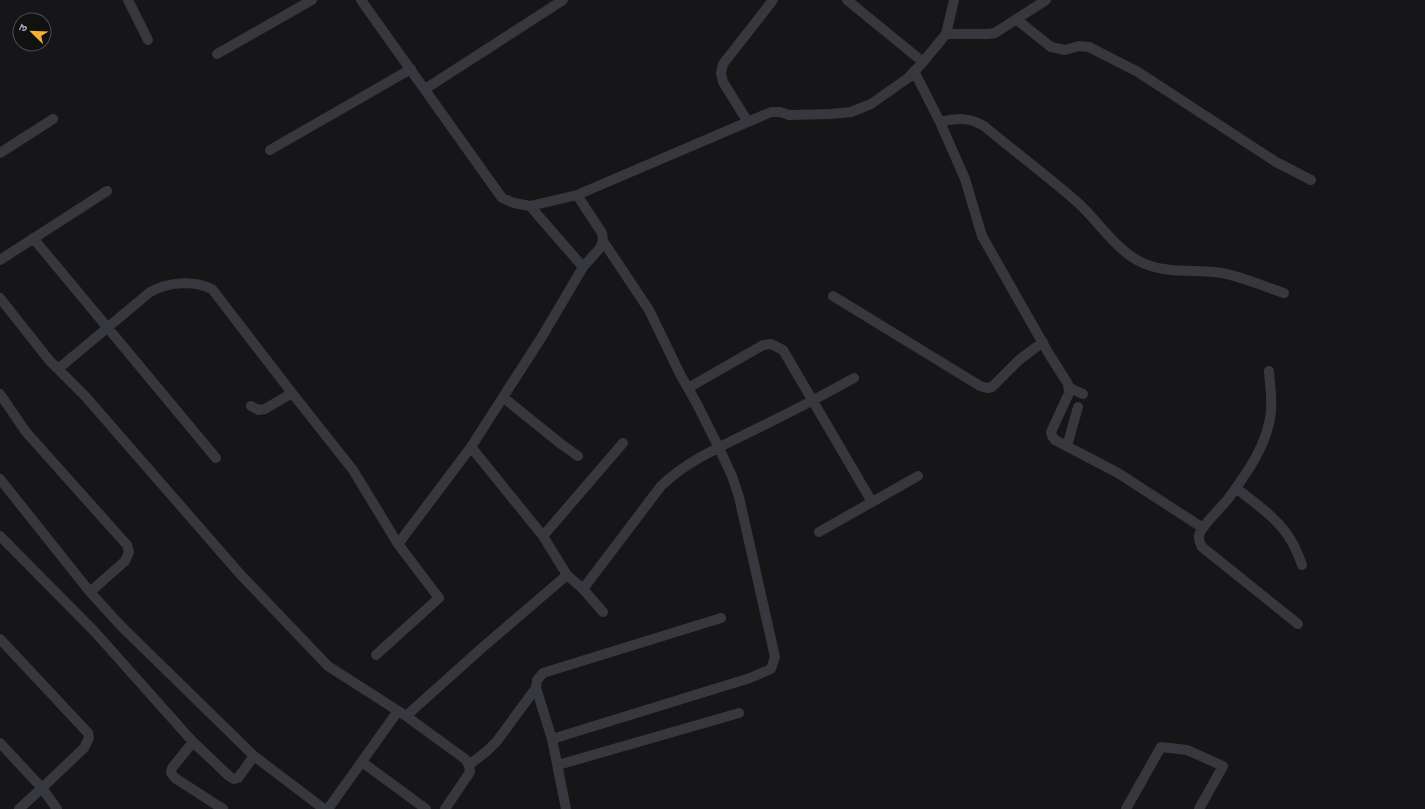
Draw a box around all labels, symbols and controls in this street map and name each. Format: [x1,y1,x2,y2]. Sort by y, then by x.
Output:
north arrow [12,12,52,52]
text: उ [14,21,31,34]

